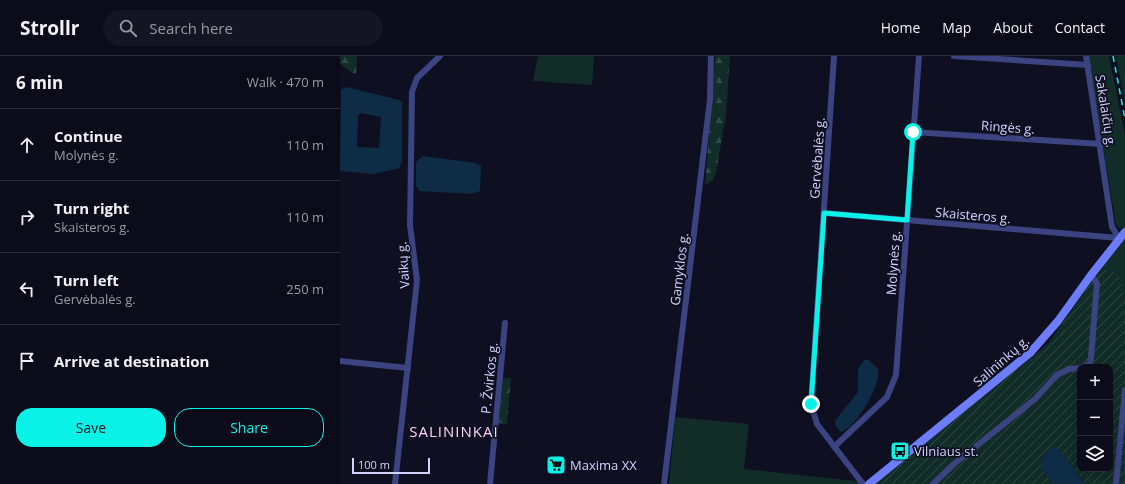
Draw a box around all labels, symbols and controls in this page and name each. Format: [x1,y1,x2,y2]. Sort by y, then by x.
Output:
search box [103,10,383,46]
text: Strollr [20,15,79,41]
icon: search [117,17,139,39]
text: Search here [149,18,233,38]
text: Home [881,18,920,37]
text: Map [942,18,971,37]
text: About [993,18,1033,37]
text: Contact [1055,18,1105,37]
text: 6 min [16,71,63,94]
text: Walk · 470 m [247,73,324,91]
street label: Sakalaičių g. [1091,73,1121,149]
street label: Ringės g. [981,116,1035,138]
street label: Gervėbalės g. [805,117,829,199]
route start [904,123,922,141]
text: Continue [54,126,122,146]
icon: ahead [16,134,38,156]
text: 110 m [286,136,324,154]
text: Molynės g. [54,146,119,164]
text: Turn right [54,198,129,218]
street label: Skaisteros g. [934,203,1012,227]
icon: right [16,206,38,228]
text: 110 m [286,208,324,226]
text: Skaisteros g. [54,218,130,236]
street label: Molynės g. [882,230,904,296]
street label: Gamyklos g. [666,232,692,306]
street label: Vaikų g. [392,241,414,289]
text: Turn left [54,270,119,290]
icon: left [16,278,38,300]
text: 250 m [286,280,324,298]
text: Gervėbalės g. [54,290,136,308]
street label: Salininkų g. [969,332,1033,390]
street label: P. Žvirkos g. [476,341,502,415]
icon: arrive [16,350,38,372]
text: Arrive at destination [54,351,209,371]
map controls [1077,364,1113,472]
button: + [1077,364,1113,400]
route end [802,395,820,413]
button: − [1077,400,1113,436]
button: Save [16,408,166,447]
button: Share [174,408,324,447]
district label: SALININKAI [409,421,499,441]
button: layers [1077,436,1113,472]
bus stop icon: Vilniaus st. [889,440,911,462]
place label: Vilniaus st. [914,442,979,460]
supermarket icon: Maxima XX [545,454,567,476]
scale bar [352,456,430,475]
place label: Maxima XX [570,456,637,474]
text: 100 m [358,457,390,472]

